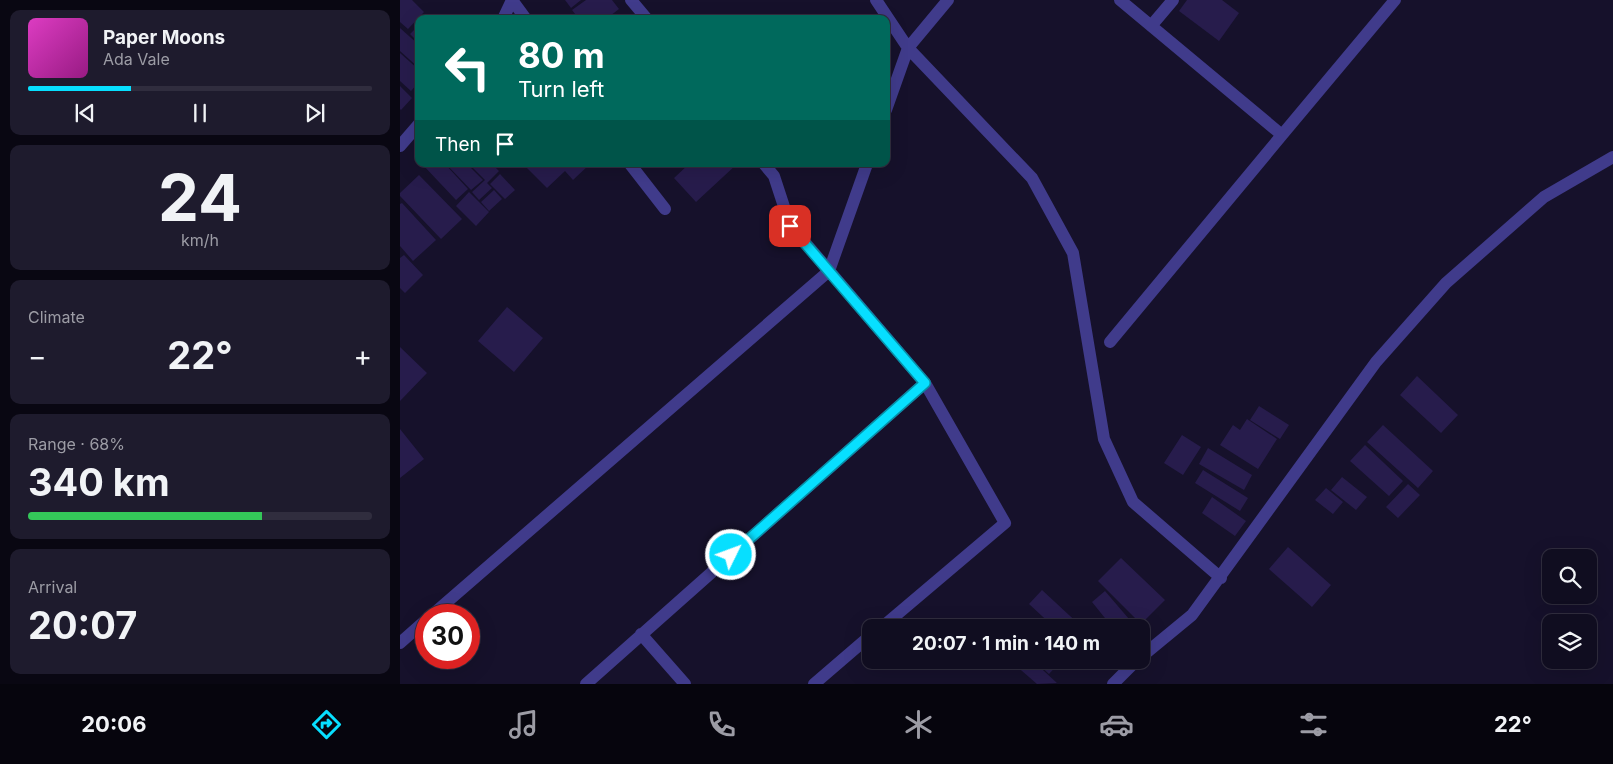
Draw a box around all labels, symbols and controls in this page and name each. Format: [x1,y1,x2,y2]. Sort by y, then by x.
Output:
text: Paper Moons [103,26,225,49]
text: 80 m [518,34,605,76]
icon: left [435,35,500,100]
text: Ada Vale [103,49,170,69]
text: Turn left [518,76,604,102]
icon: previous [71,99,99,127]
icon: pause [186,99,214,127]
icon: next [301,99,329,127]
icon: arrive [491,130,519,158]
text: Then [435,133,481,156]
text: 24 [158,158,242,237]
pin [769,205,811,247]
icon: arrive [776,212,804,240]
text: km/h [181,230,219,250]
text: Climate [28,307,85,327]
text: 22° [167,332,233,378]
text: − [28,339,47,373]
text: + [353,339,372,373]
text: Range · 68% [28,434,125,454]
text: 340 km [28,459,170,505]
position arrow [704,528,756,580]
map controls [1542,549,1597,669]
button: search [1542,549,1597,604]
text: Arrival [28,577,77,597]
text: 20:07 [28,602,137,648]
speed limit sign: 30 [415,604,480,669]
button: layers [1542,614,1597,669]
text: 20:07 · 1 min · 140 m [912,632,1100,655]
icon: directions [309,707,344,742]
icon: music [506,707,541,742]
icon: phone [704,707,739,742]
icon: climate [901,707,936,742]
icon: car [1099,707,1134,742]
icon: filters [1296,707,1331,742]
text: 20:06 [81,711,146,737]
text: 22° [1494,711,1532,737]

